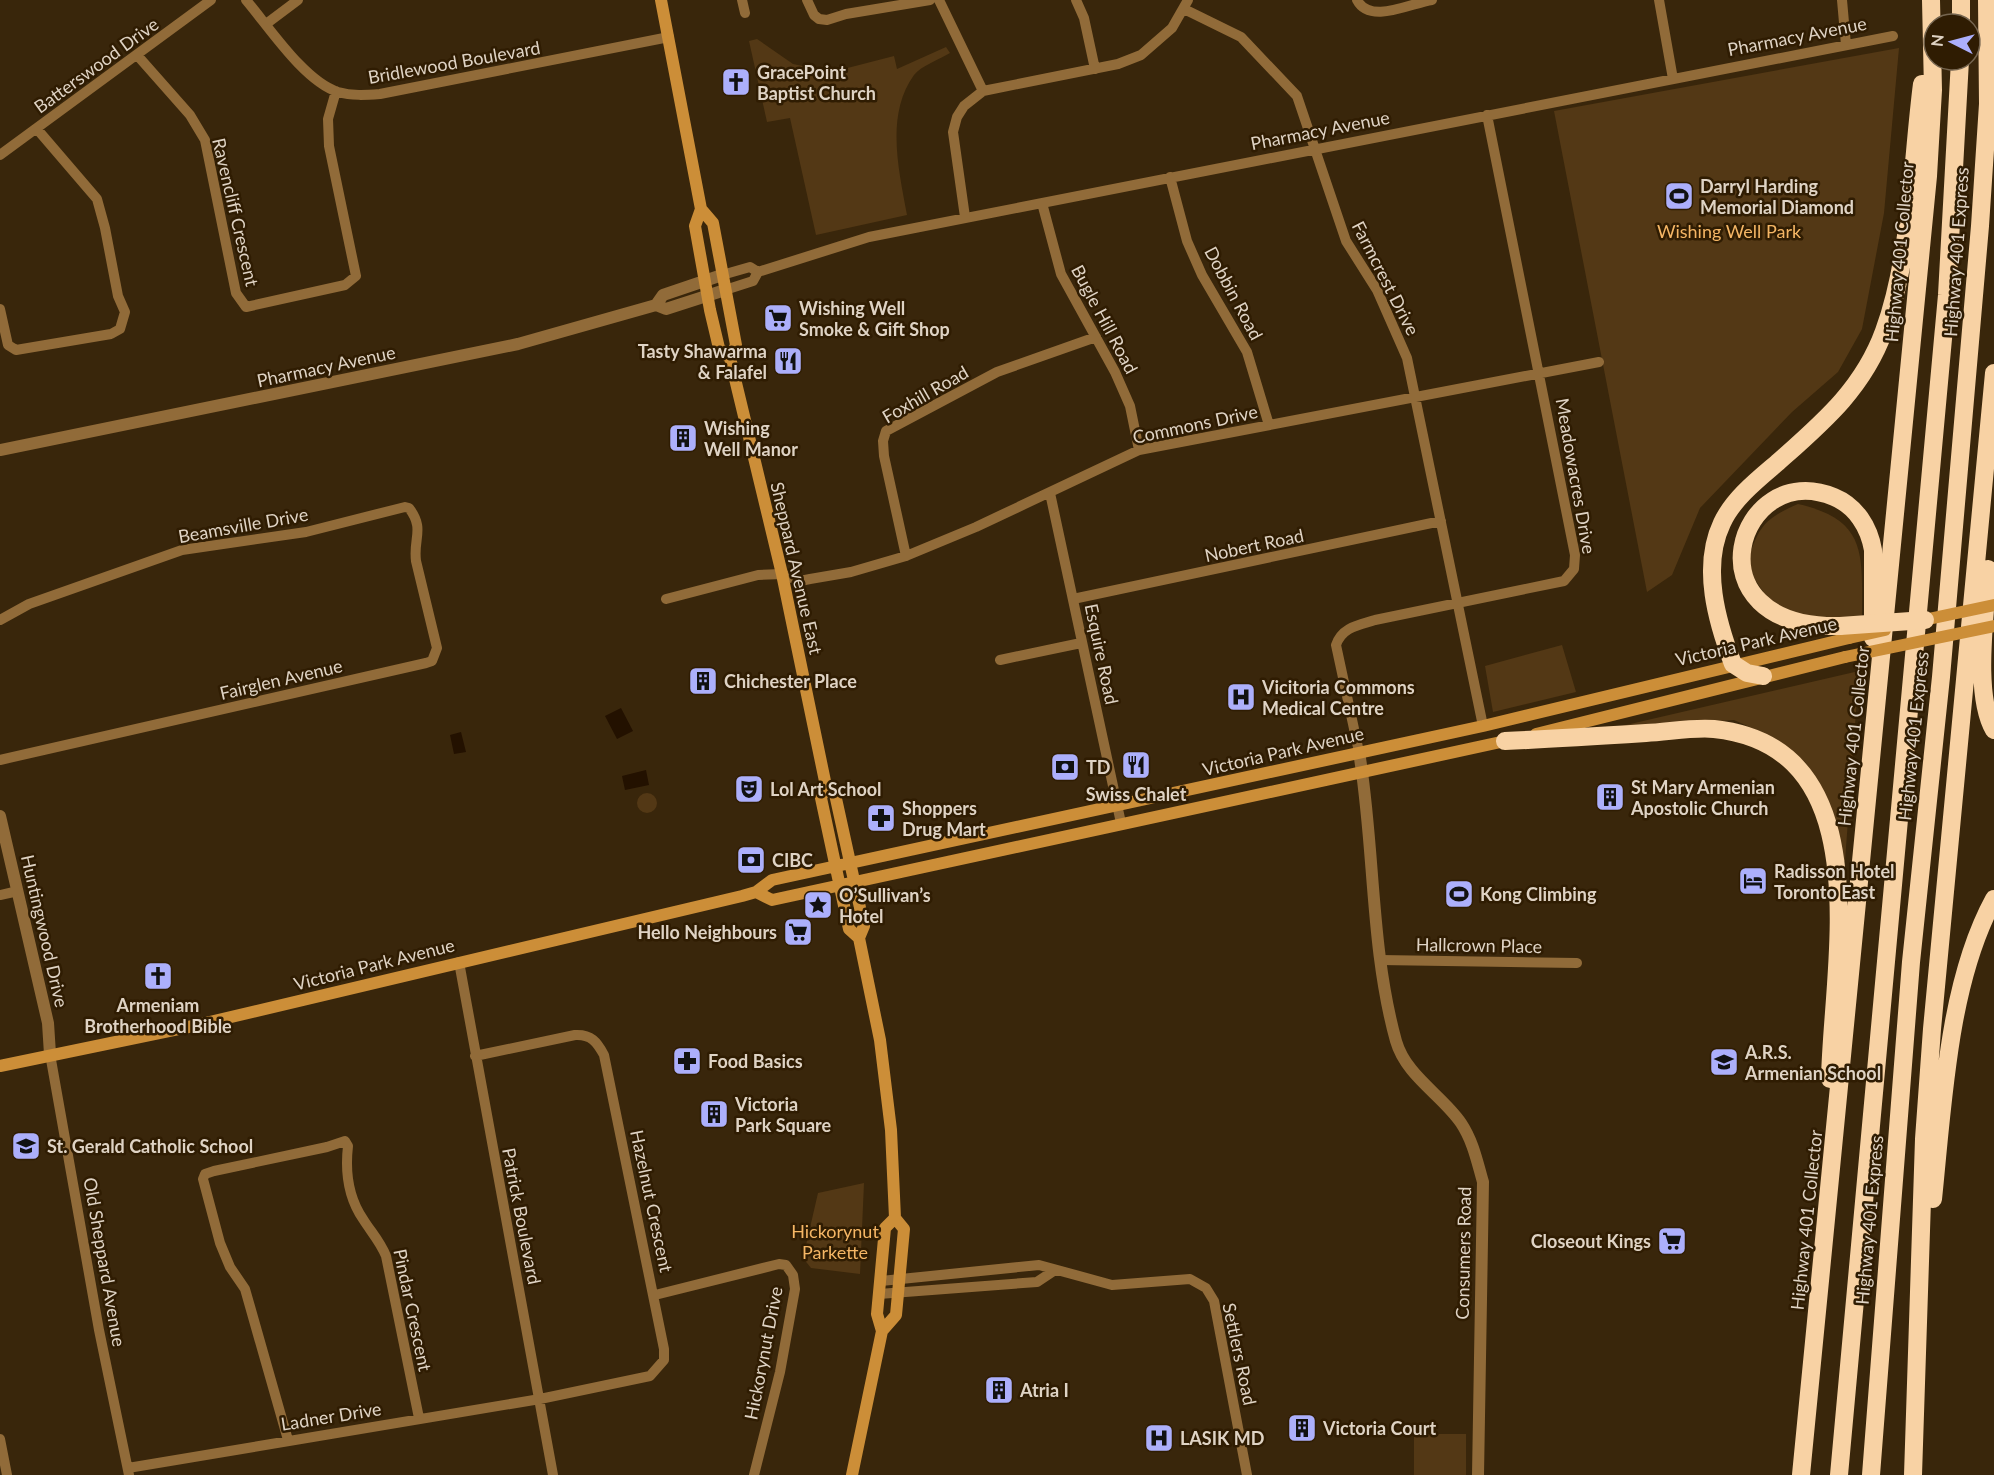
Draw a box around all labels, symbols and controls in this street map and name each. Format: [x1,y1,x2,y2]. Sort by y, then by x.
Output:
street label: Batterswood Drive [30,12,162,118]
street label: Pharmacy Avenue [1726,12,1868,60]
north arrow [1922,12,1982,72]
text: N [1926,33,1947,48]
street label: Bridlewood Boulevard [366,36,542,88]
place label: GracePoint Baptist Church [757,61,876,104]
church icon: GracePoint Baptist Church [720,66,752,98]
street label: Pharmacy Avenue [1249,106,1391,154]
street label: Ravencliff Crescent [208,136,264,289]
street label: Highway 401 Collector [1880,160,1918,343]
street label: Highway 401 Express [1939,166,1973,338]
place label: Darryl Harding Memorial Diamond [1700,175,1854,218]
sports icon: Darryl Harding Memorial Diamond [1663,180,1695,212]
street label: Farmcrest Drive [1348,217,1424,339]
park label: Wishing Well Park [1657,220,1802,242]
street label: Dobbin Road [1200,242,1268,344]
street label: Bugle Hill Road [1067,261,1143,377]
place label: Wishing Well Smoke & Gift Shop [799,297,950,340]
supermarket icon: Wishing Well Smoke & Gift Shop [762,302,794,334]
place label: Tasty Shawarma & Falafel [638,340,767,383]
street label: Pharmacy Avenue [255,341,397,391]
restaurant icon: Tasty Shawarma & Falafel [772,345,804,377]
street label: Foxhill Road [878,361,972,427]
street label: Meadowacres Drive [1551,396,1601,556]
street label: Commons Drive [1130,400,1260,448]
place label: Wishing Well Manor [704,417,798,460]
building icon: Wishing Well Manor [667,422,699,454]
street label: Sheppard Avenue East [766,480,828,657]
street label: Beamsville Drive [176,503,310,547]
street label: Nobert Road [1202,524,1306,566]
street label: Esquire Road [1081,601,1123,707]
street label: Victoria Park Avenue [1673,612,1839,670]
street label: Highway 401 Collector [1833,644,1873,827]
street label: Highway 401 Express [1893,650,1933,822]
street label: Fairglen Avenue [217,654,345,704]
building icon: Chichester Place [687,665,719,697]
place label: Chichester Place [724,670,857,692]
place label: Vicitoria Commons Medical Centre [1261,676,1415,719]
hospital icon: Vicitoria Commons Medical Centre [1225,681,1257,713]
street label: Victoria Park Avenue [1200,722,1366,780]
restaurant icon: Swiss Chalet [1120,749,1152,781]
bank icon: TD [1049,751,1081,783]
place label: TD [1086,756,1111,778]
theatre icon: Lol Art School [733,773,765,805]
place label: St Mary Armenian Apostolic Church [1630,776,1775,819]
place label: Lol Art School [770,778,882,800]
building icon: St Mary Armenian Apostolic Church [1594,781,1626,813]
place label: Swiss Chalet [1086,783,1187,805]
place label: Shoppers Drug Mart [902,797,986,840]
pharmacy icon: Shoppers Drug Mart [865,802,897,834]
bank icon: CIBC [735,844,767,876]
place label: CIBC [772,849,813,871]
street label: Huntingwood Drive [17,852,73,1010]
place label: Radisson Hotel Toronto East [1774,860,1895,903]
hotel icon: Radisson Hotel Toronto East [1737,865,1769,897]
sports icon: Kong Climbing [1443,878,1475,910]
place label: Kong Climbing [1480,883,1597,905]
place label: O’Sullivan’s Hotel [839,884,931,927]
place icon: O’Sullivan’s Hotel [802,889,834,921]
supermarket icon: Hello Neighbours [782,916,814,948]
place label: Hello Neighbours [637,921,777,943]
street label: Victoria Park Avenue [291,933,457,995]
street label: Hallcrown Place [1416,933,1542,957]
church icon: Armeniam Brotherhood Bible [142,960,174,992]
place label: Armeniam Brotherhood Bible [84,994,232,1037]
place label: A.R.S. Armenian School [1744,1041,1881,1084]
pharmacy icon: Food Basics [671,1045,703,1077]
school or university icon: A.R.S. Armenian School [1708,1046,1740,1078]
place label: Food Basics [708,1050,803,1072]
place label: Victoria Park Square [734,1093,832,1136]
building icon: Victoria Park Square [698,1098,730,1130]
street label: Hazelnut Crescent [626,1128,678,1275]
street label: Highway 401 Collector [1786,1128,1826,1311]
school or university icon: St. Gerald Catholic School [10,1130,42,1162]
street label: Highway 401 Express [1851,1134,1887,1306]
place label: St. Gerald Catholic School [47,1135,253,1157]
street label: Patrick Boulevard [498,1146,546,1286]
street label: Old Sheppard Avenue [79,1176,131,1348]
street label: Consumers Road [1451,1186,1475,1320]
park label: Hickorynut Parkette [791,1220,879,1263]
supermarket icon: Closeout Kings [1656,1225,1688,1257]
place label: Closeout Kings [1531,1230,1651,1252]
street label: Pindar Crescent [389,1247,437,1374]
street label: Hickorynut Drive [739,1285,787,1421]
street label: Settlers Road [1218,1301,1262,1407]
building icon: Atria I [983,1374,1015,1406]
place label: Atria I [1019,1379,1069,1401]
street label: Ladner Drive [279,1397,383,1435]
building icon: Victoria Court [1286,1412,1318,1444]
place label: Victoria Court [1322,1417,1436,1439]
hospital icon: LASIK MD [1143,1422,1175,1454]
place label: LASIK MD [1180,1427,1264,1449]

